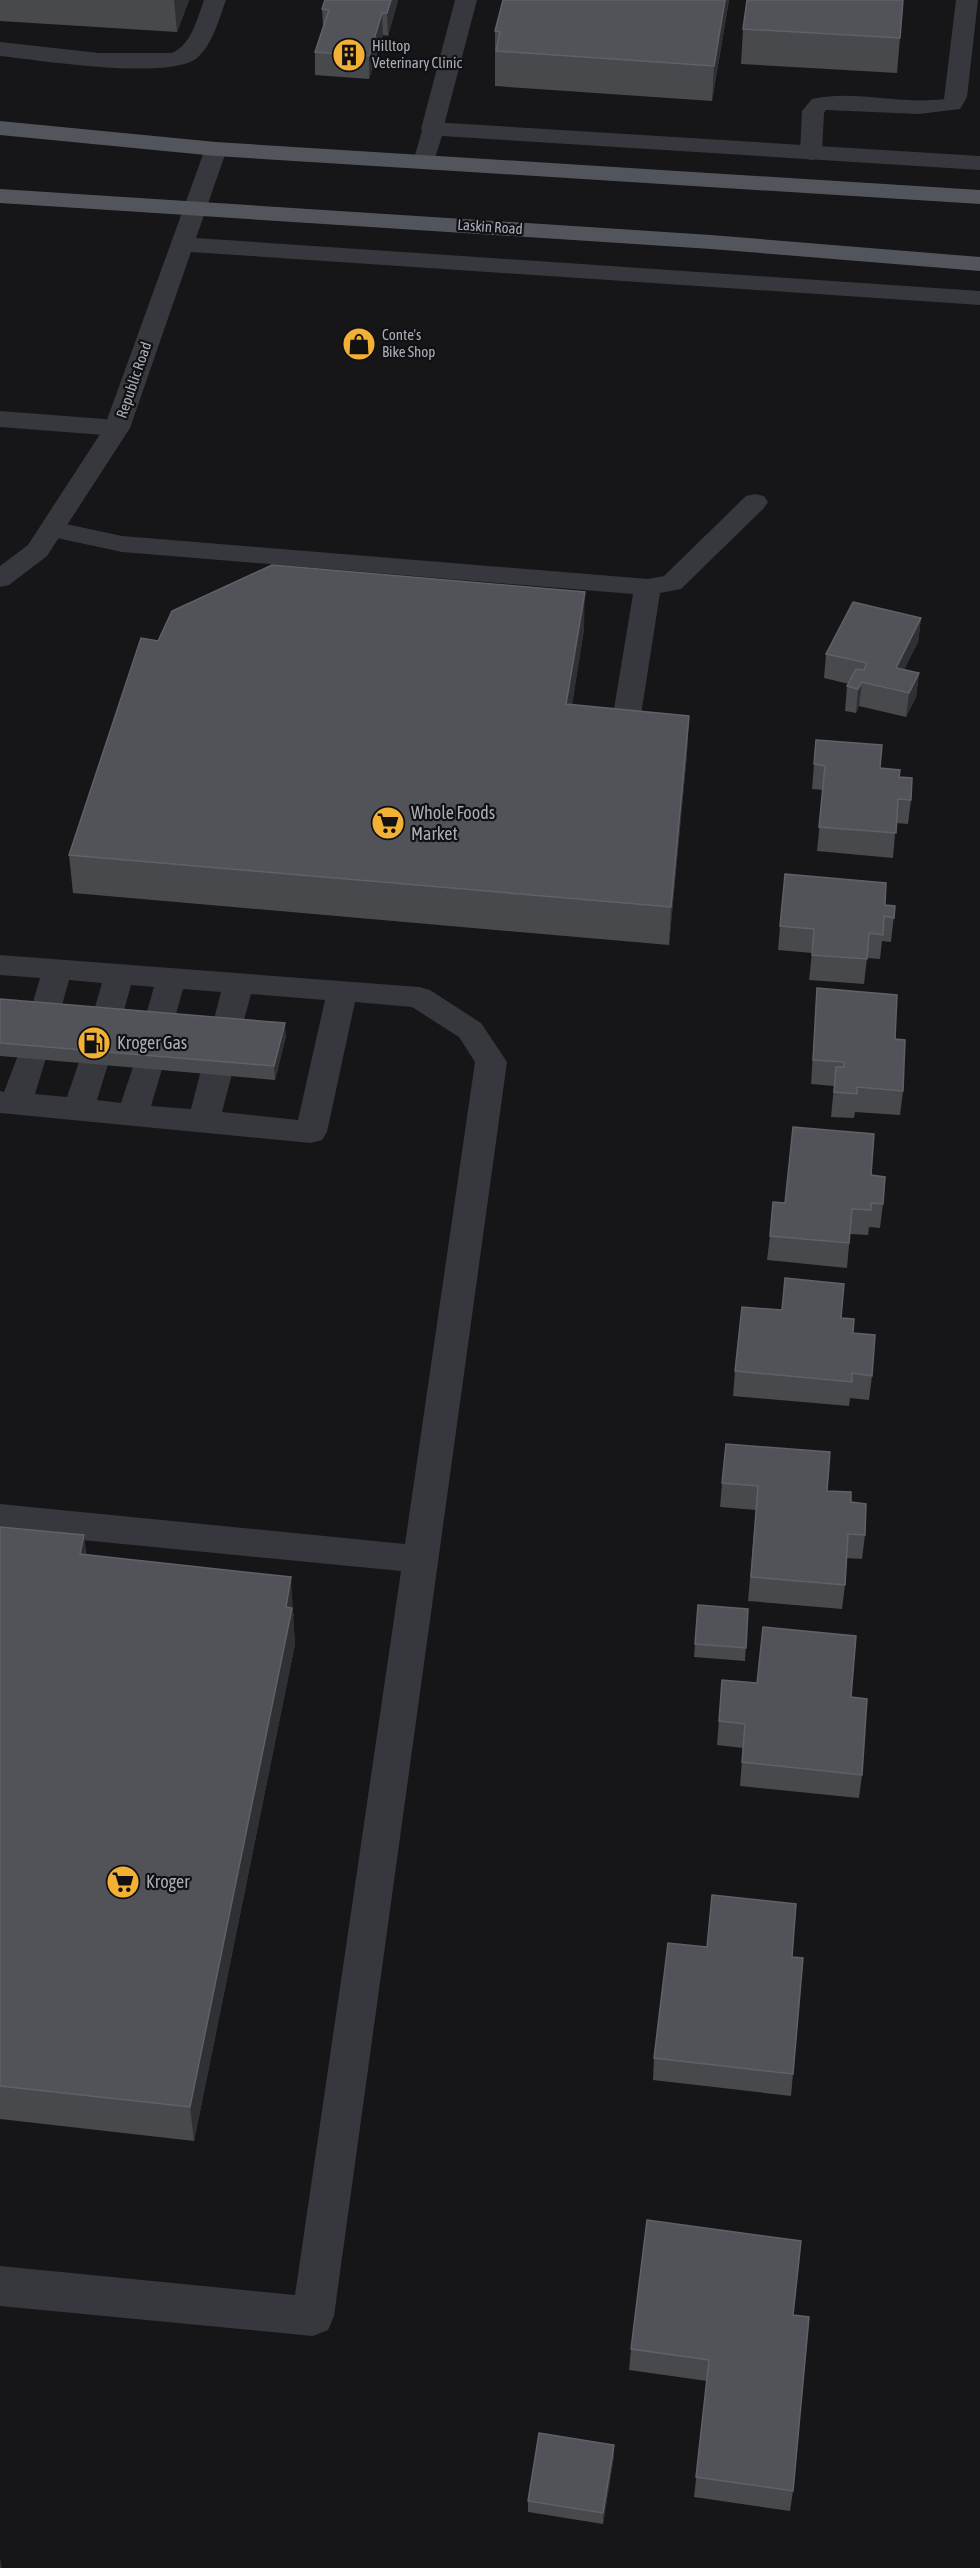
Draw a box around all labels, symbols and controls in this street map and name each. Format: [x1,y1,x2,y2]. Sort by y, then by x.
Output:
building icon: Hilltop Veterinary Clinic [331,37,367,73]
place label: Hilltop Veterinary Clinic [372,37,462,71]
street label: Laskin Road [457,216,523,237]
shop icon: Conte's Bike Shop [341,326,377,362]
place label: Conte's Bike Shop [382,326,435,360]
street label: Republic Road [113,340,154,420]
place label: Whole Foods Market [411,802,495,844]
supermarket icon: Whole Foods Market [370,805,406,841]
fuel station icon: Kroger Gas [76,1025,112,1061]
place label: Kroger Gas [117,1032,187,1053]
supermarket icon: Kroger [105,1864,141,1900]
place label: Kroger [146,1871,190,1892]

